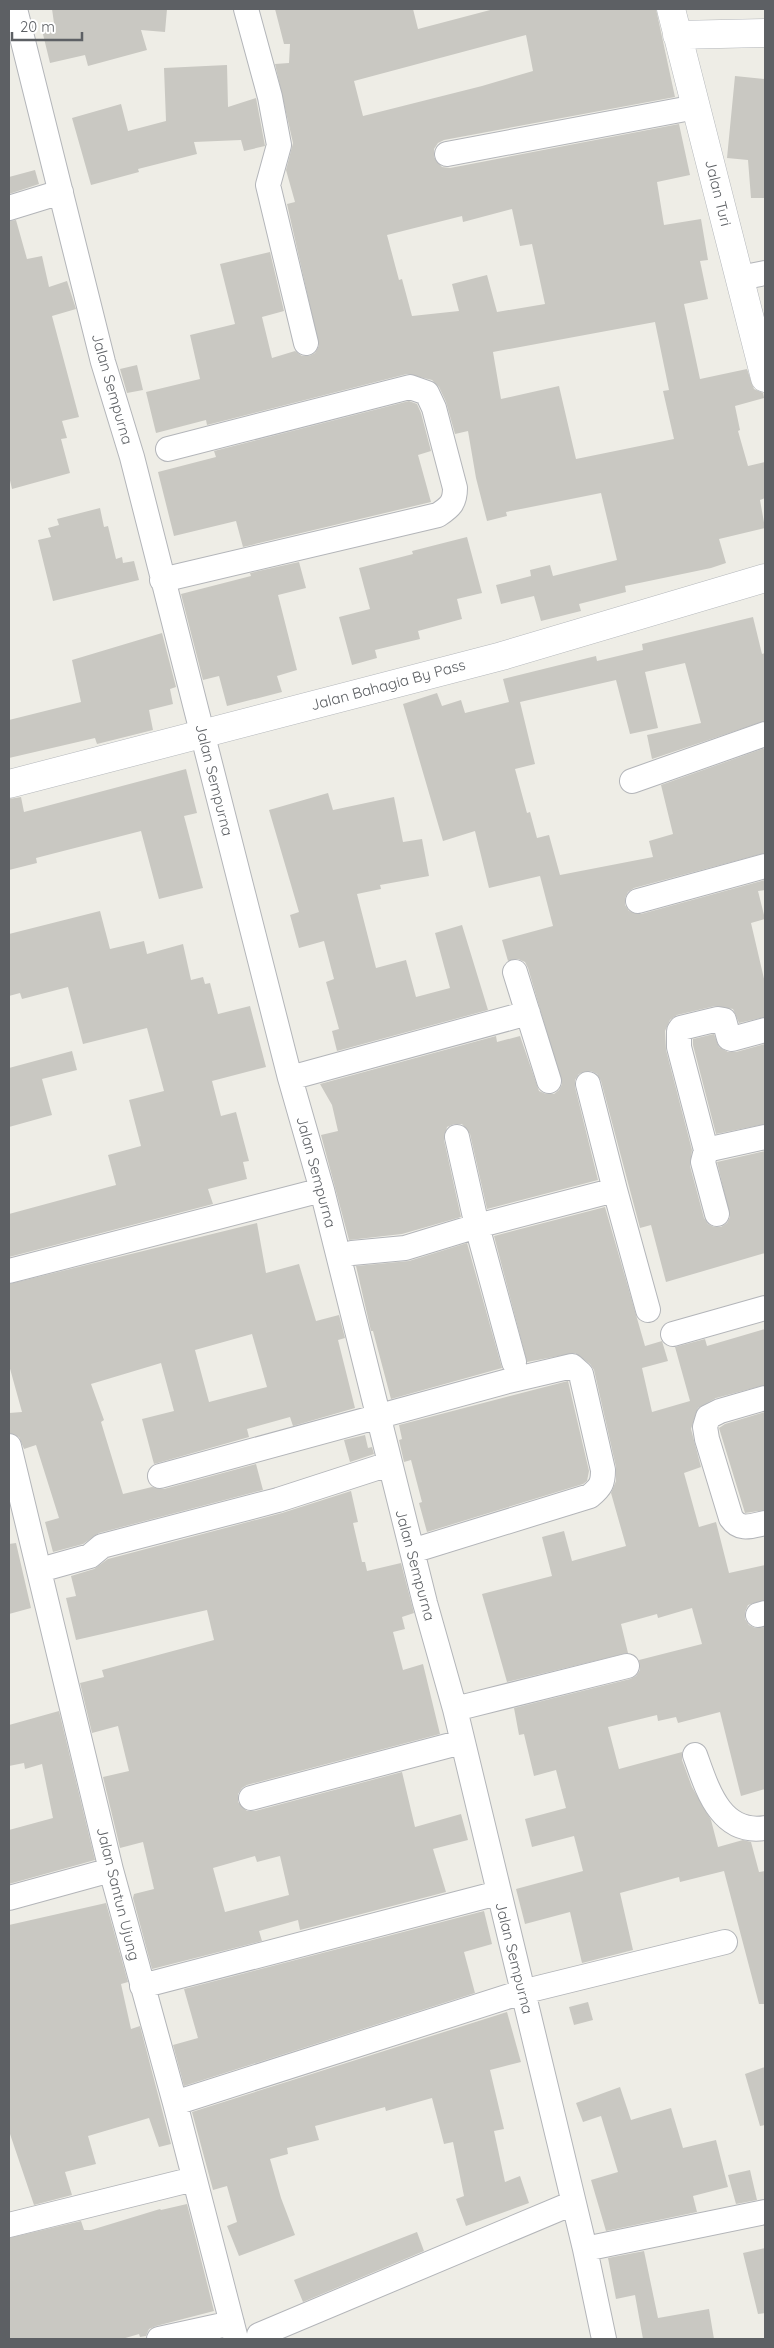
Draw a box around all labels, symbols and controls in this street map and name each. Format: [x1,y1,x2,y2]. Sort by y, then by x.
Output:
scale bar [12,10,82,42]
text: 20 m [20,17,55,36]
street label: Jalan Turi [701,158,736,228]
street label: Jalan Sempurna [88,331,137,447]
street label: Jalan Bahagia By Pass [308,655,467,714]
street label: Jalan Sempurna [191,722,238,838]
street label: Jalan Sempurna [292,1114,341,1230]
street label: Jalan Sempurna [391,1507,440,1623]
street label: Jalan Santun Ujung [93,1825,144,1963]
street label: Jalan Sempurna [491,1900,538,2016]

